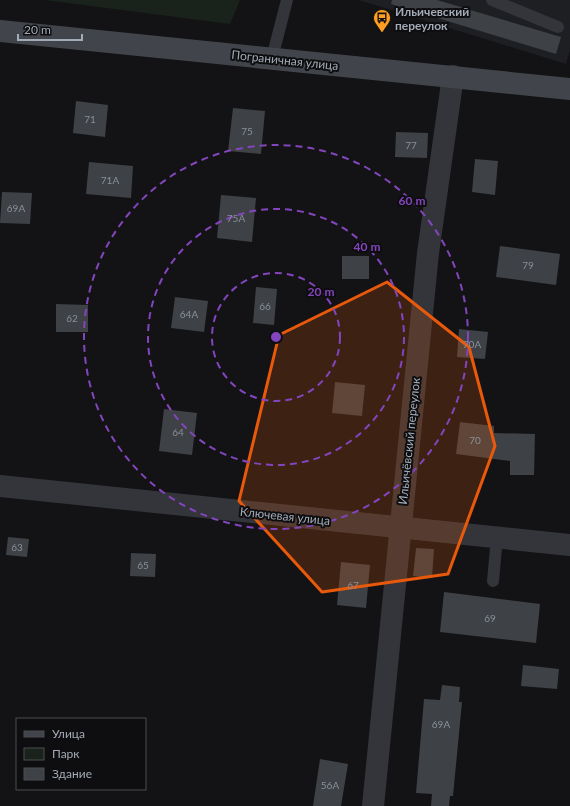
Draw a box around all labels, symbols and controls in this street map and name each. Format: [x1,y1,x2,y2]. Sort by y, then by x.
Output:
place label: Ильичевский переулок [395,4,469,33]
bus stop icon: Ильичевский переулок [372,8,392,33]
scale bar [18,16,82,42]
text: 20 m [24,22,51,37]
street label: Пограничная улица [231,47,339,73]
house number: 71 [84,113,96,125]
house number: 75 [241,125,253,137]
house number: 77 [405,139,417,151]
house number: 71А [101,174,119,186]
text: 60 m [399,193,425,208]
house number: 69А [7,202,25,214]
house number: 75А [227,212,245,224]
text: 40 m [354,239,380,254]
house number: 79 [522,259,534,271]
text: 20 m [308,284,334,299]
house number: 66 [259,300,271,312]
house number: 64А [180,308,198,320]
house number: 62 [66,312,78,324]
centre of rings [269,330,283,344]
house number: 70А [463,338,481,350]
street label: Ильичёвский переулок [395,376,423,505]
house number: 64 [172,426,184,438]
house number: 70 [469,434,481,446]
street label: Ключевая улица [239,504,331,528]
house number: 63 [11,541,23,553]
house number: 65 [137,559,149,571]
house number: 67 [347,579,359,591]
house number: 69 [484,612,496,624]
legend [16,718,146,790]
house number: 69А [432,718,450,730]
text: Улица [52,726,85,741]
text: Парк [52,746,80,761]
text: Здание [52,766,92,781]
house number: 56А [321,779,339,791]

